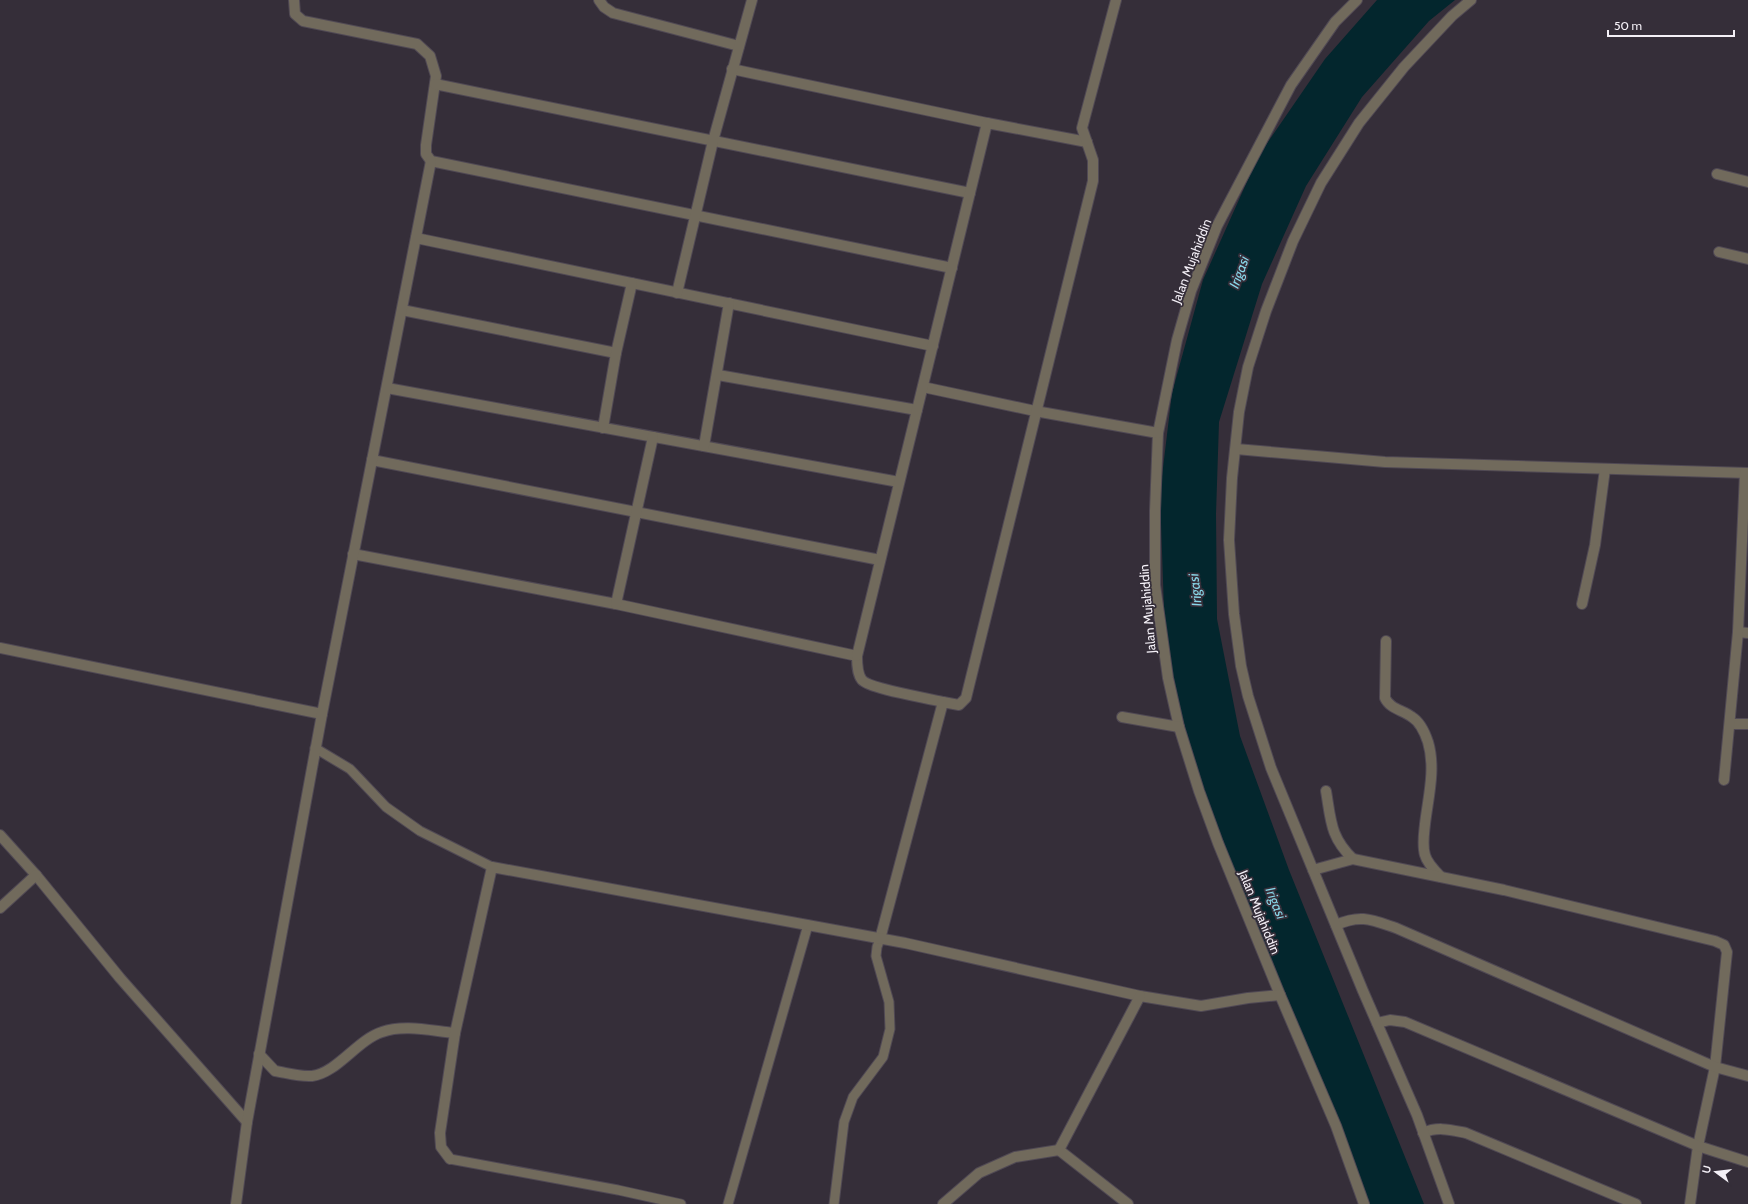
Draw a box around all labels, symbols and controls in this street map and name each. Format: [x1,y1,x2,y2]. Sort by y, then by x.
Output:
scale bar [1608,12,1734,38]
text: 50 m [1614,18,1642,33]
street label: Jalan Mujahiddin [1167,216,1215,307]
water label: Irigasi [1225,252,1253,291]
street label: Jalan Mujahiddin [1135,564,1160,655]
water label: Irigasi [1184,572,1206,607]
street label: Jalan Mujahiddin [1235,867,1284,957]
water label: Irigasi [1261,884,1291,923]
north arrow [1696,1152,1736,1192]
text: U [1699,1164,1714,1175]

